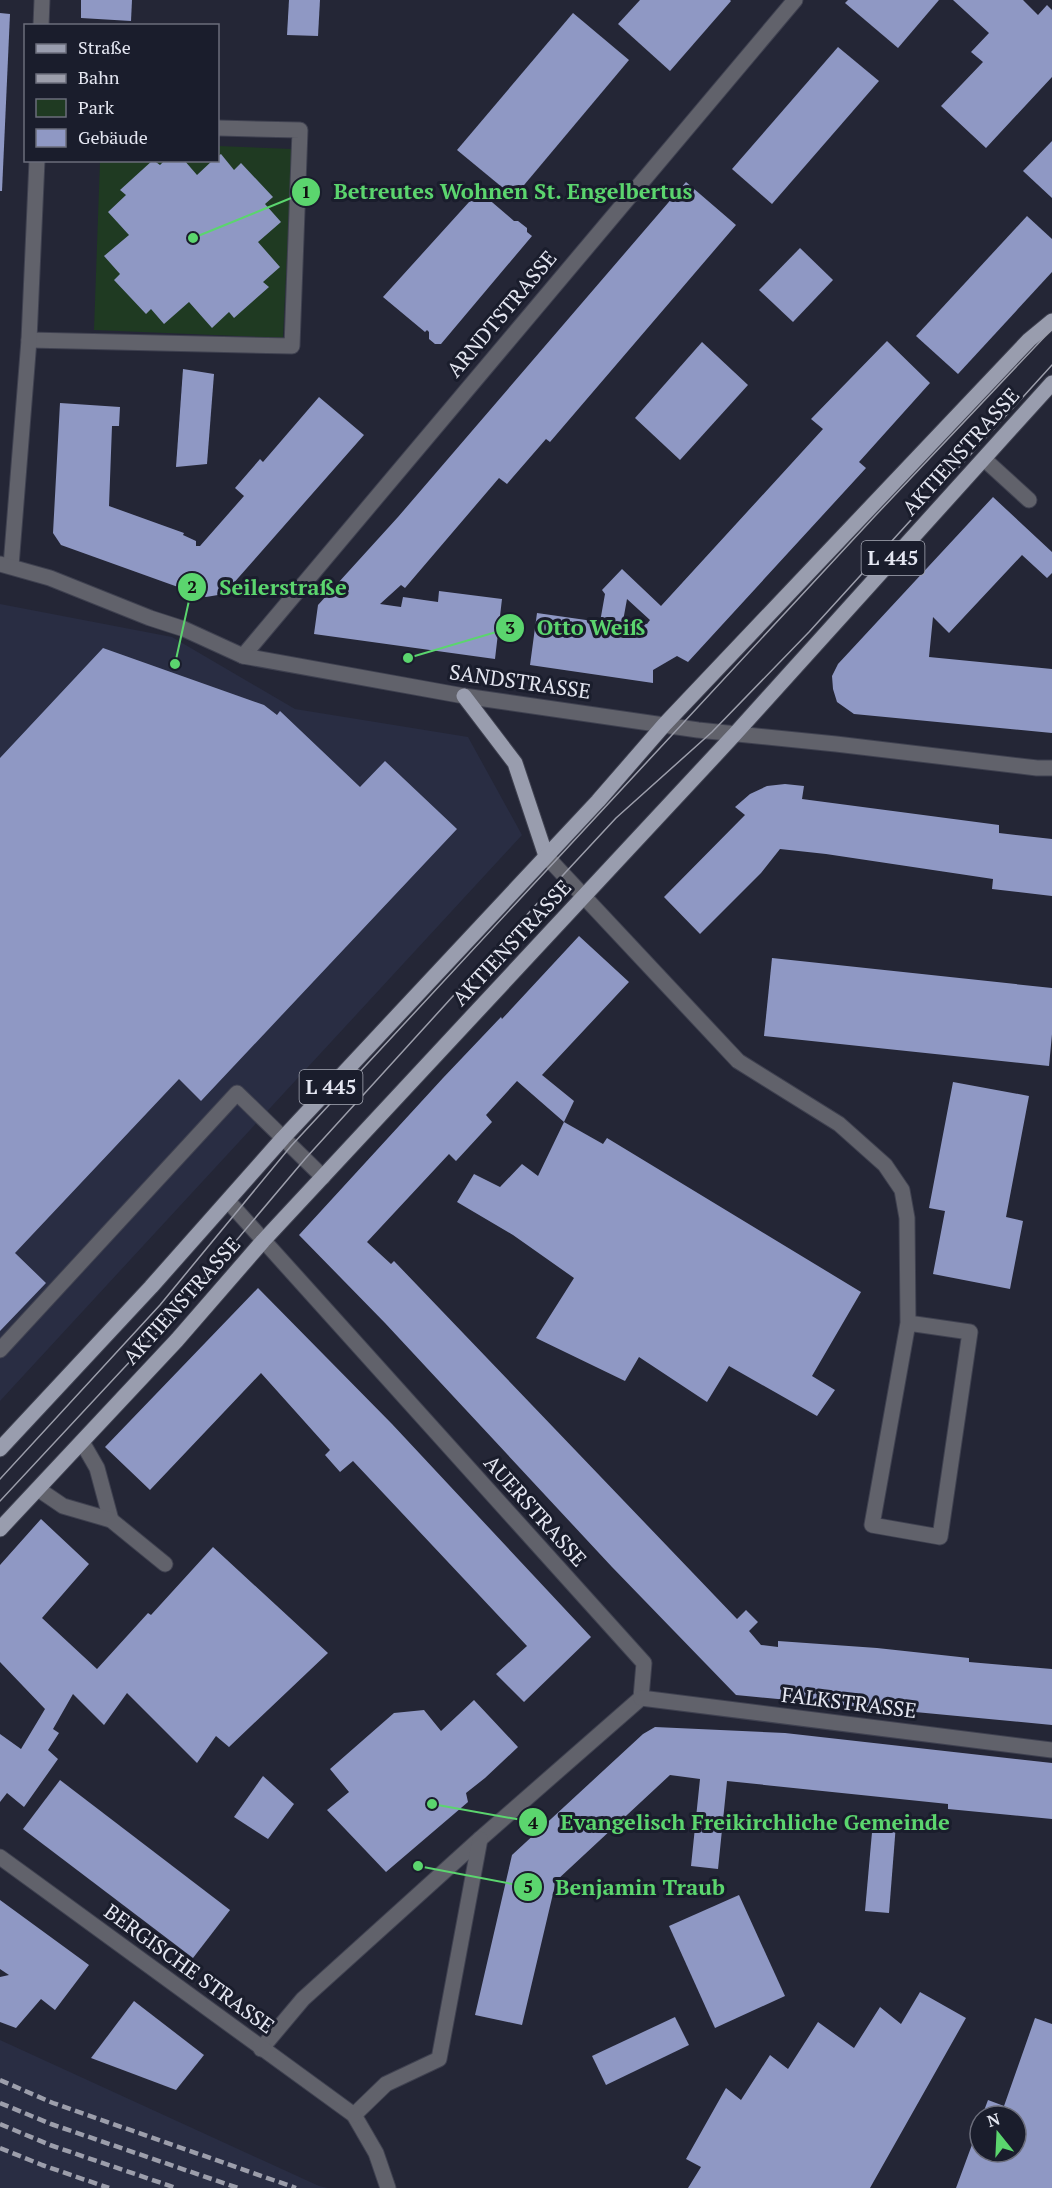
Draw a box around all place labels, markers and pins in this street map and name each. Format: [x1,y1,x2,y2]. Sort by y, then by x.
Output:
callout: Betreutes Wohnen St. Engelbertus [291,172,705,212]
callout: Seilerstraße [177,567,358,607]
callout: Otto Weiß [495,608,657,648]
callout: Evangelisch Freikirchliche Gemeinde [518,1802,962,1842]
callout: Benjamin Traub [513,1867,737,1907]

